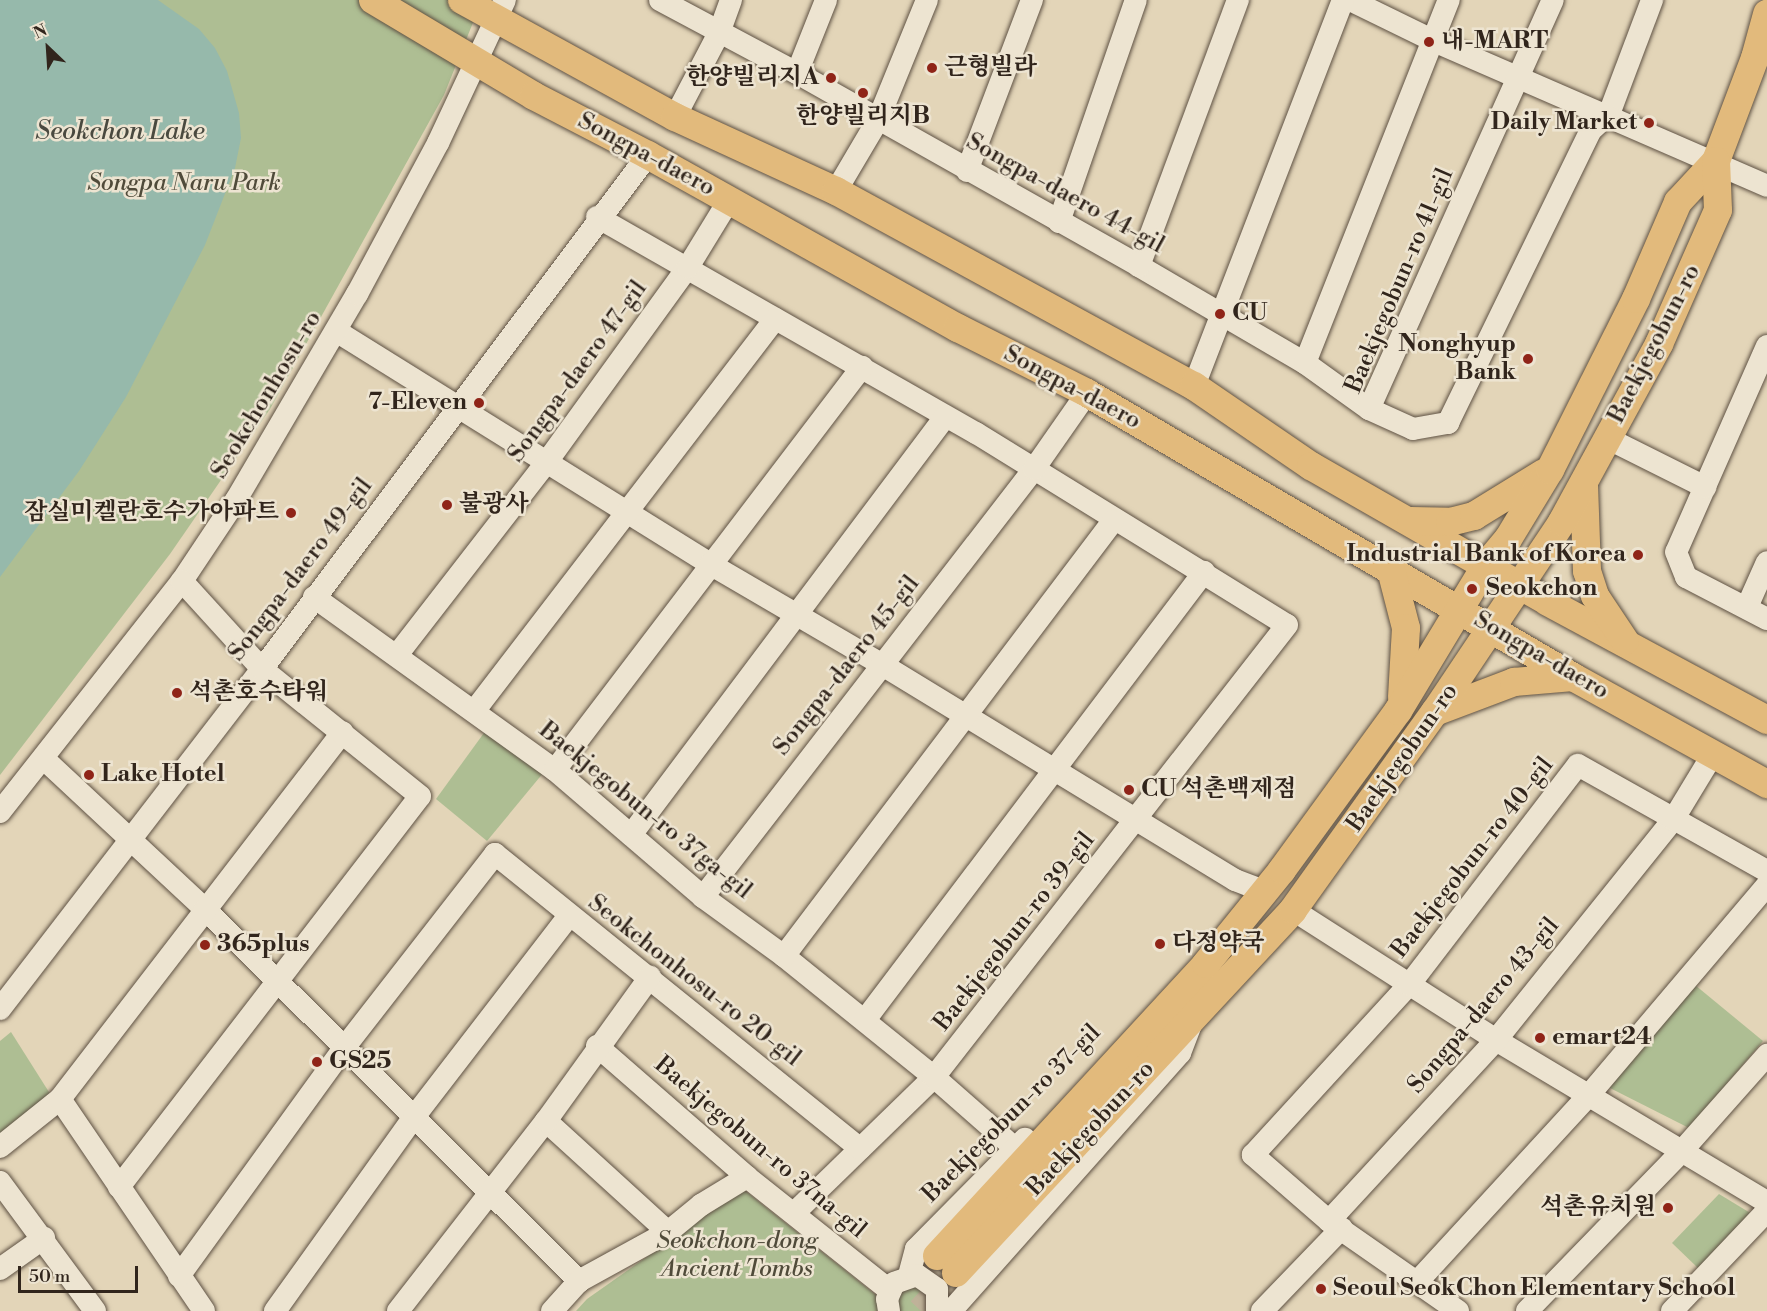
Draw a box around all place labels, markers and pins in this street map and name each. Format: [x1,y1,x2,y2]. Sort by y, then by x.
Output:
place label: 내-MART [1441,28,1548,56]
marker: 내-MART [1422,35,1436,49]
place label: 근형빌라 [944,54,1037,82]
marker: 근형빌라 [925,61,939,75]
place label: 한양빌리지A [686,64,819,92]
marker: 한양빌리지A [824,71,838,85]
marker: 한양빌리지B [856,86,870,100]
place label: 한양빌리지B [796,103,930,131]
place label: Daily Market [1491,109,1637,137]
marker: Daily Market [1642,116,1656,130]
place label: CU [1232,300,1268,328]
marker: CU [1213,307,1227,321]
place label: Nonghyup Bank [1398,331,1516,387]
marker: Nonghyup Bank [1521,352,1535,366]
place label: 7-Eleven [368,389,467,417]
marker: 7-Eleven [472,396,486,410]
place label: 불광사 [459,491,529,519]
marker: 불광사 [440,498,454,512]
place label: 잠실미켈란호수가아파트 [24,499,279,527]
marker: 잠실미켈란호수가아파트 [284,506,298,520]
place label: Industrial Bank of Korea [1347,541,1626,569]
marker: Industrial Bank of Korea [1631,548,1645,562]
place label: Seokchon [1486,575,1597,603]
marker: Seokchon [1463,580,1481,598]
place label: 석촌호수타워 [189,679,328,707]
marker: 석촌호수타워 [170,686,184,700]
place label: Lake Hotel [101,761,225,789]
marker: Lake Hotel [82,768,96,782]
place label: CU 석촌백제점 [1141,776,1296,804]
marker: CU 석촌백제점 [1122,783,1136,797]
place label: 다정약국 [1172,930,1265,958]
place label: 365plus [217,931,310,959]
marker: 다정약국 [1153,937,1167,951]
marker: 365plus [198,938,212,952]
place label: emart24 [1552,1024,1652,1052]
marker: emart24 [1533,1031,1547,1045]
place label: GS25 [329,1048,391,1076]
marker: GS25 [310,1055,324,1069]
place label: 석촌유치원 [1540,1194,1656,1222]
marker: 석촌유치원 [1661,1201,1675,1215]
place label: Seoul SeokChon Elementary School [1333,1275,1735,1303]
marker: Seoul SeokChon Elementary School [1314,1282,1328,1296]

